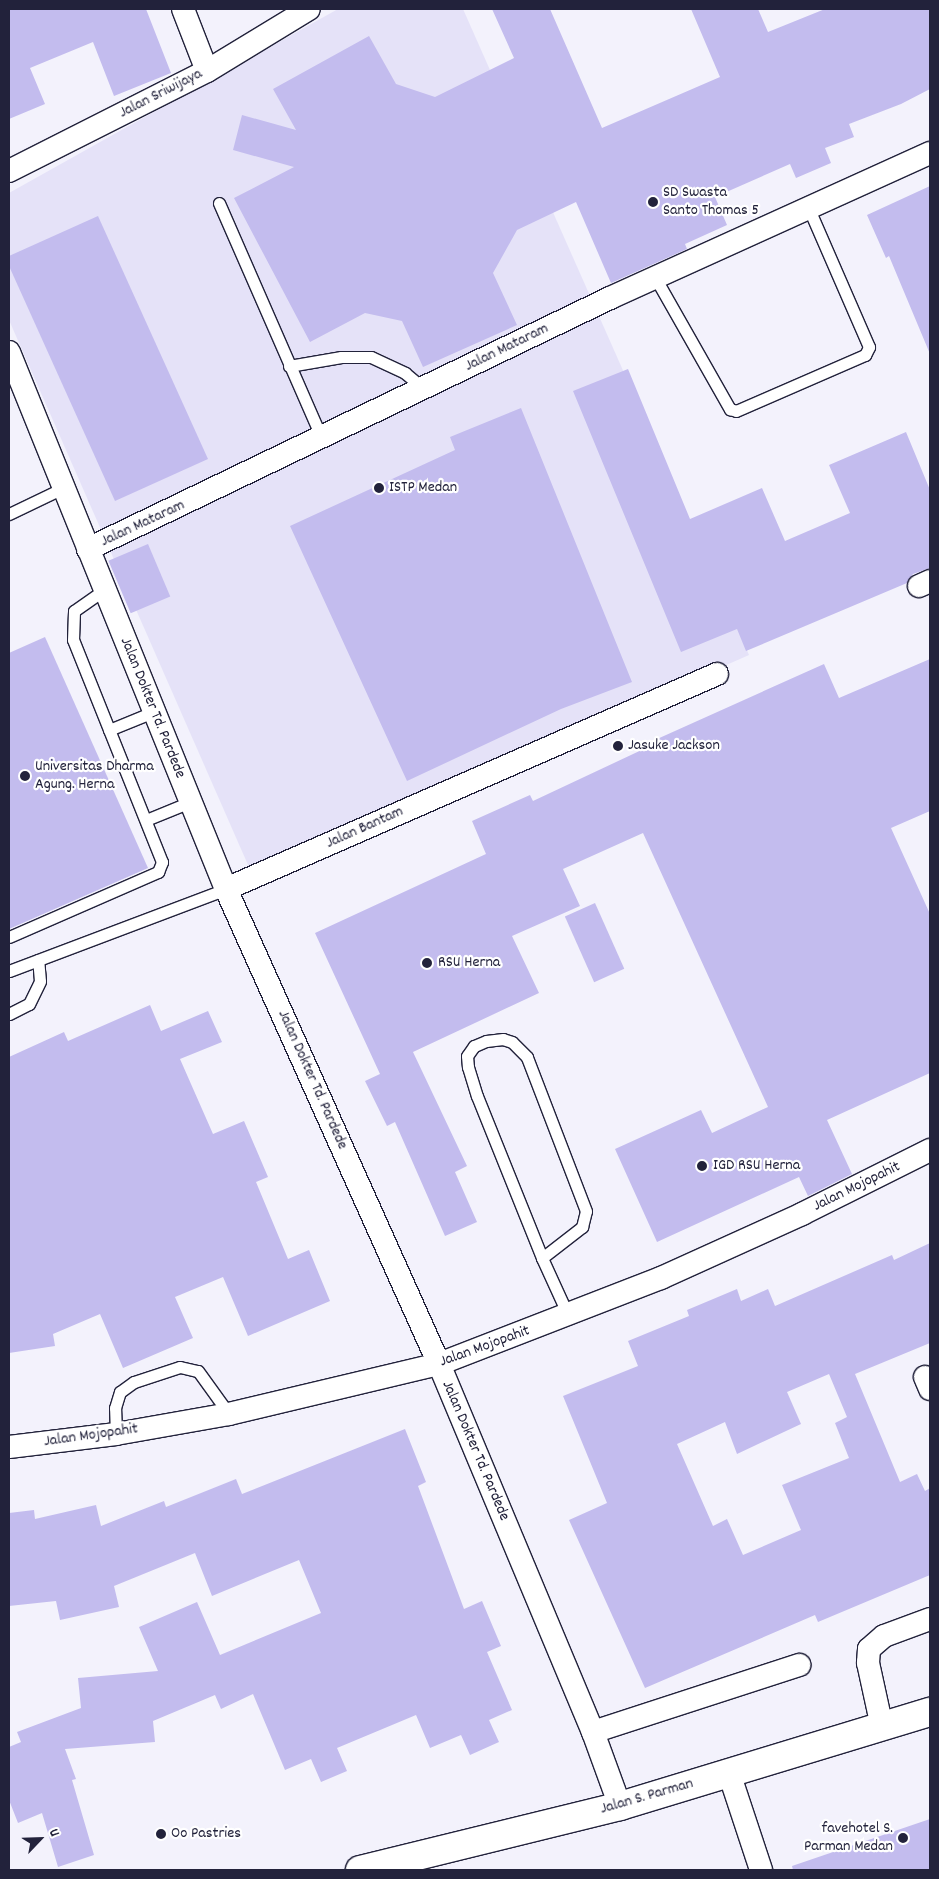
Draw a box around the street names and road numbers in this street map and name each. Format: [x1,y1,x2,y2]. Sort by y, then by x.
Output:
street label: Jalan Sriwijaya [116,65,206,123]
street label: Jalan Mataram [462,320,552,376]
street label: Jalan Mataram [98,496,188,552]
street label: Jalan Dokter Td. Pardede [115,635,189,781]
street label: Jalan Bantam [323,802,407,854]
street label: Jalan Dokter Td. Pardede [273,1007,351,1153]
street label: Jalan Mojopahit [810,1158,904,1216]
street label: Jalan Mojopahit [437,1322,533,1372]
street label: Jalan Dokter Td. Pardede [437,1378,513,1524]
street label: Jalan Mojopahit [43,1420,139,1452]
street label: Jalan S. Parman [598,1775,696,1819]

